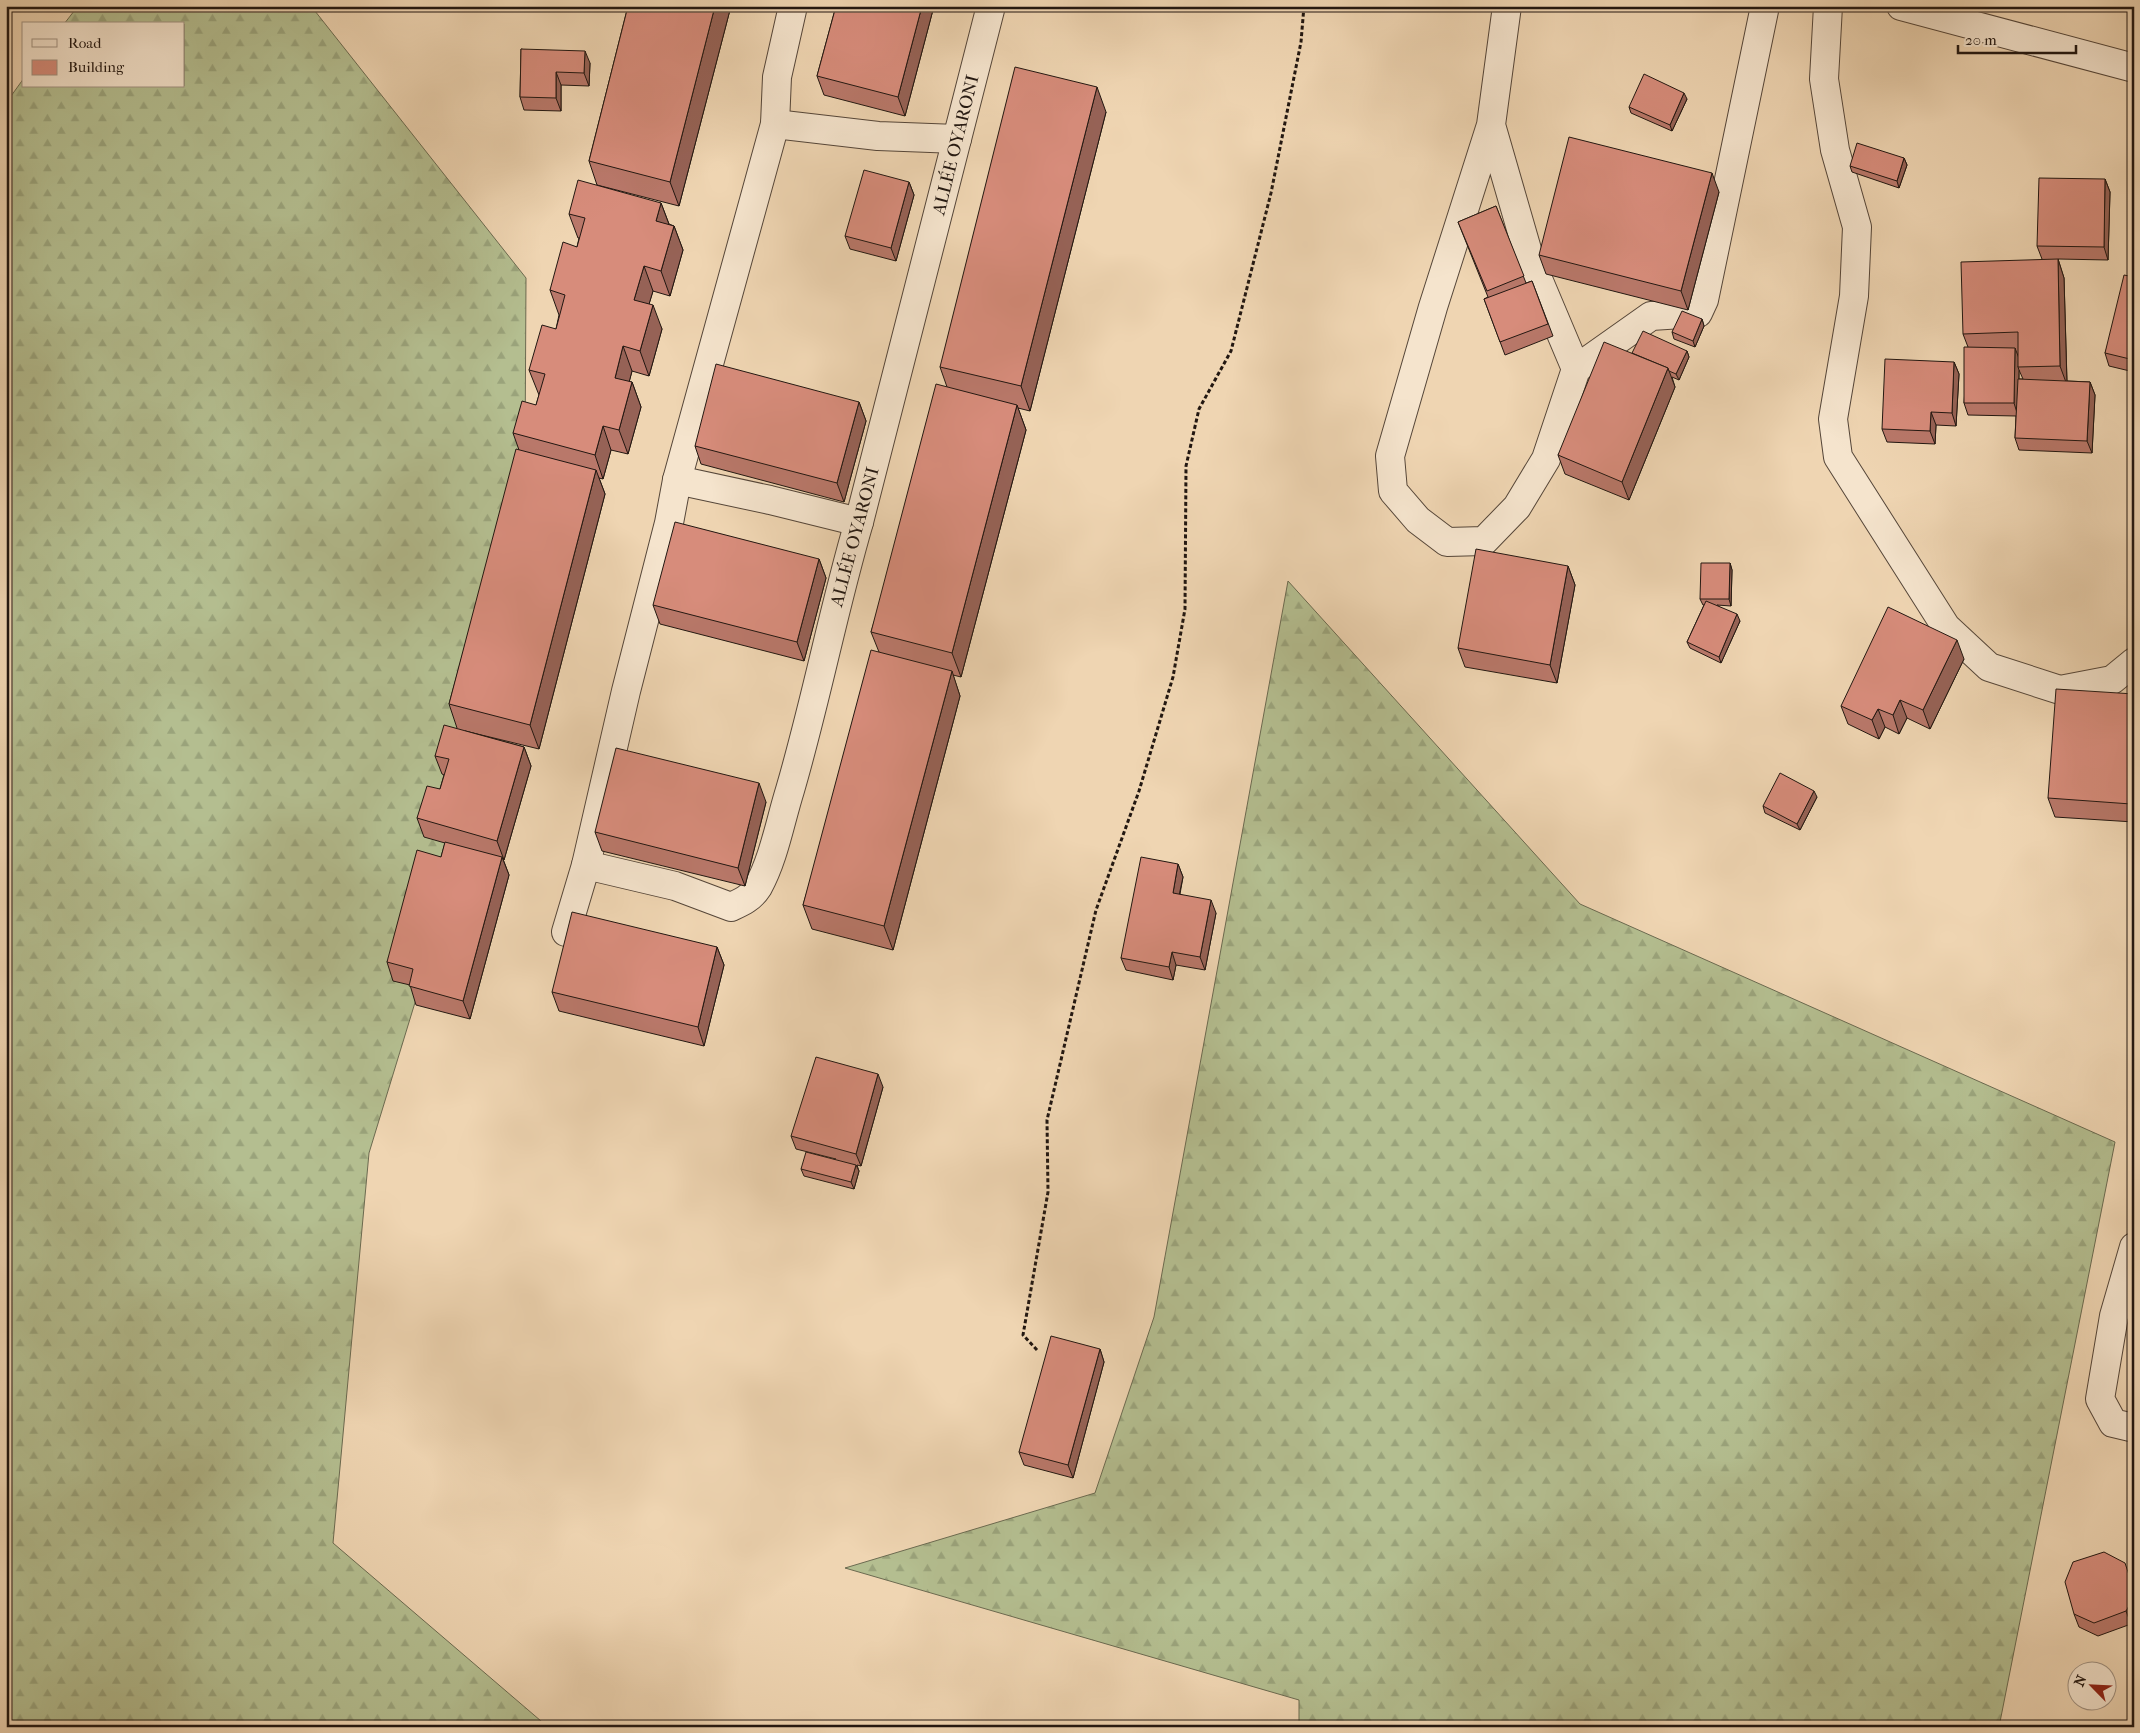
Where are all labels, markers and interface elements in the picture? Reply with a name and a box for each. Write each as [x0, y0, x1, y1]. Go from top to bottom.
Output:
legend [22, 22, 185, 88]
scale bar [1958, 22, 2075, 54]
text: 20 m [1965, 31, 1997, 49]
text: Road [68, 34, 102, 52]
text: Building [68, 58, 125, 76]
street label: ALLÉE OYARONI [927, 73, 984, 218]
street label: ALLÉE OYARONI [825, 465, 884, 610]
north arrow [2068, 1660, 2118, 1710]
text: N [2071, 1672, 2091, 1689]

